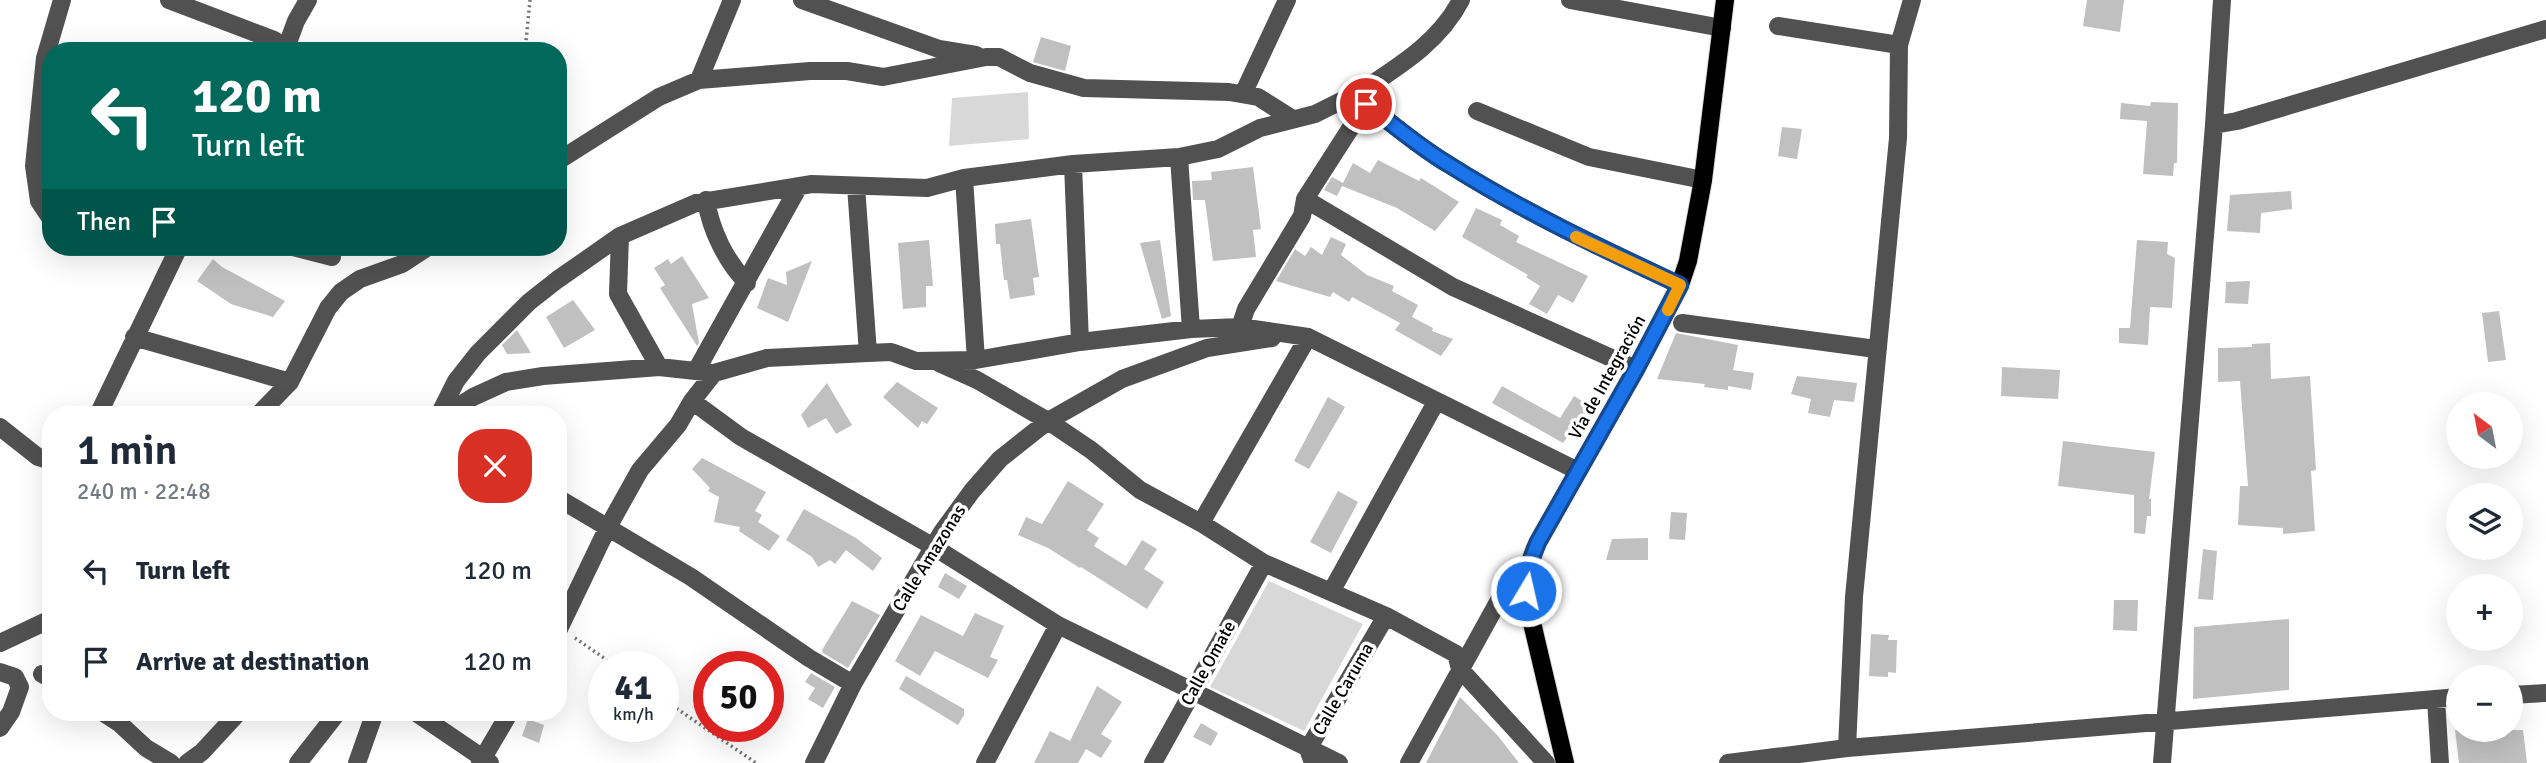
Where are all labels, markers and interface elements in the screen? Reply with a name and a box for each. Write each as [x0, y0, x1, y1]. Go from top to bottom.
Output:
text: 120 m [192, 66, 322, 126]
icon: left [77, 70, 168, 161]
pin [1336, 74, 1396, 134]
icon: arrive [1347, 85, 1385, 123]
text: Turn left [192, 126, 305, 165]
icon: arrive [145, 203, 183, 241]
text: Then [77, 206, 131, 238]
street label: Vía de Integración [1564, 311, 1650, 443]
north arrow [2446, 392, 2524, 469]
map controls [2446, 392, 2523, 742]
text: 1 min [77, 425, 178, 476]
button: close [458, 429, 532, 503]
text: 240 m · 22:48 [77, 477, 211, 506]
button: layers [2446, 483, 2523, 560]
street label: Calle Amazonas [887, 501, 971, 615]
icon: left [77, 552, 115, 590]
position arrow [1489, 554, 1563, 628]
text: Turn left [136, 555, 230, 587]
text: 120 m [463, 555, 532, 587]
button: + [2446, 574, 2523, 651]
street label: Calle Omate [1176, 617, 1240, 709]
street label: Calle Caruma [1308, 639, 1378, 739]
icon: arrive [77, 643, 115, 681]
text: Arrive at destination [136, 646, 369, 678]
text: 120 m [463, 646, 532, 678]
speed limit sign: 50 [693, 651, 784, 742]
button: − [2446, 665, 2523, 742]
text: 41 [615, 666, 652, 709]
text: km/h [613, 703, 654, 725]

